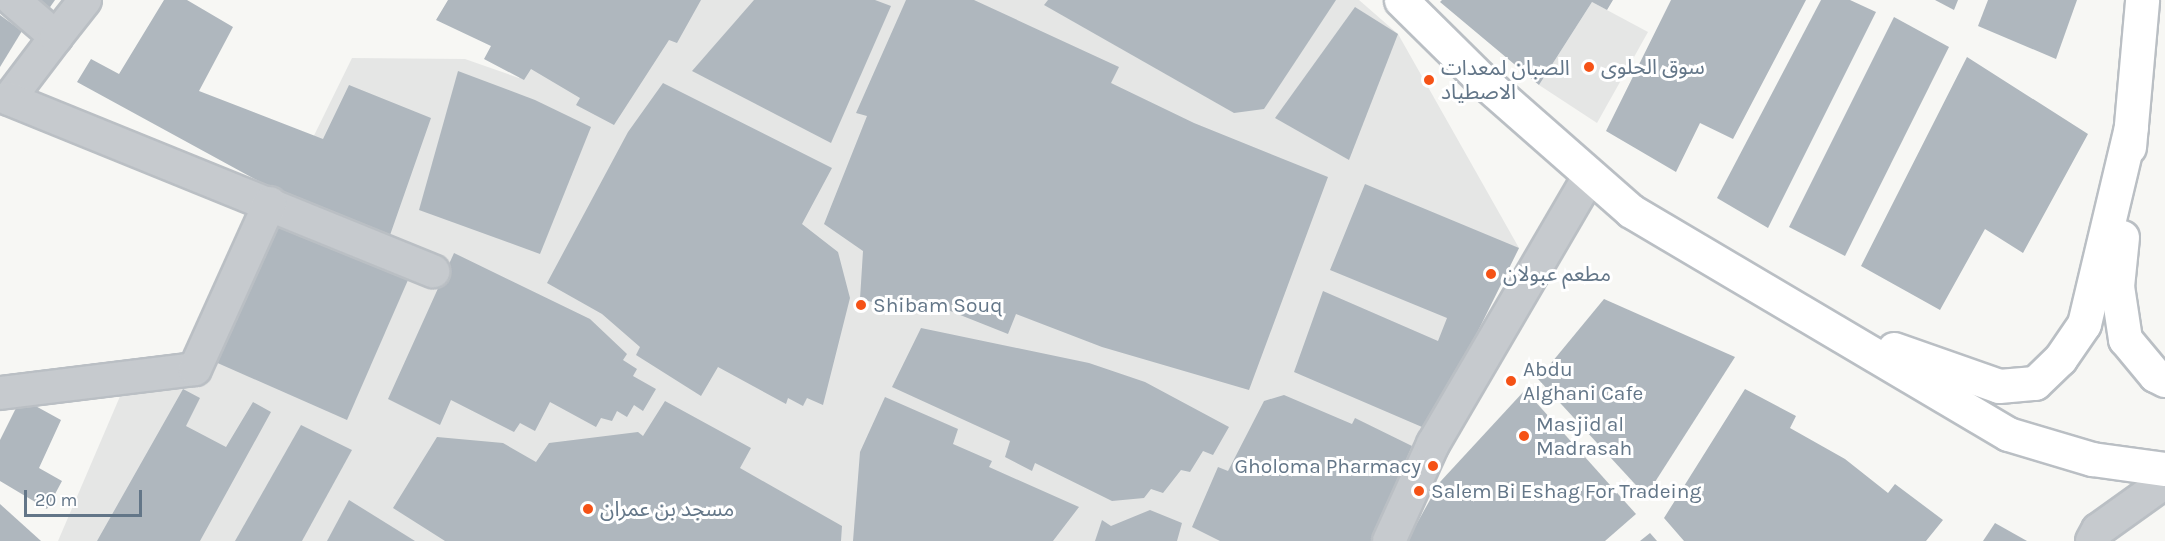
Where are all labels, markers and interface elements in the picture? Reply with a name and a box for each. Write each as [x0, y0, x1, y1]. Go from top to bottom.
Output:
place label: سوق الحلوى [1601, 54, 1705, 80]
place label: الصبان لمعدات الاصطياد [1441, 55, 1570, 105]
marker: سوق الحلوى [1582, 60, 1596, 74]
marker: الصبان لمعدات الاصطياد [1422, 73, 1436, 87]
place label: مطعم عبولان [1503, 261, 1611, 287]
marker: مطعم عبولان [1484, 267, 1498, 281]
place label: Shibam Souq [873, 292, 1002, 318]
marker: Shibam Souq [854, 298, 868, 312]
place label: Abdu Alghani Cafe [1523, 356, 1643, 406]
marker: Abdu Alghani Cafe [1504, 374, 1518, 388]
place label: Masjid al Madrasah [1536, 411, 1632, 461]
marker: Masjid al Madrasah [1517, 429, 1531, 443]
place label: Gholoma Pharmacy [1235, 453, 1421, 479]
marker: Gholoma Pharmacy [1426, 459, 1440, 473]
scale bar [27, 478, 146, 516]
place label: Salem Bi Eshag For Tradeing [1431, 478, 1701, 504]
marker: Salem Bi Eshag For Tradeing [1412, 484, 1426, 498]
text: 20 m [35, 489, 77, 511]
place label: مسجد بن عمران [600, 496, 734, 522]
marker: مسجد بن عمران [581, 502, 595, 516]

